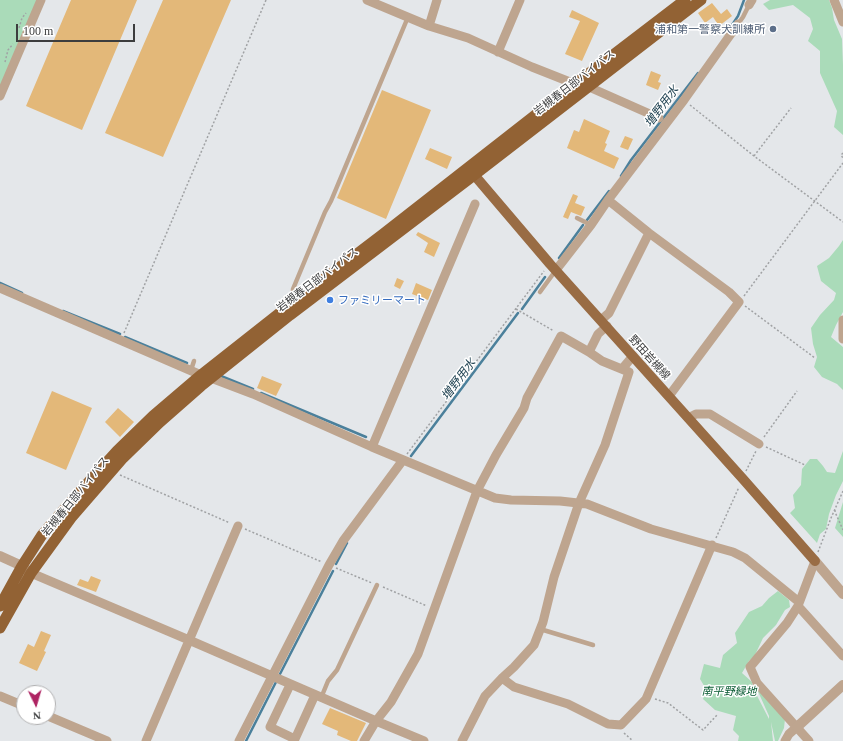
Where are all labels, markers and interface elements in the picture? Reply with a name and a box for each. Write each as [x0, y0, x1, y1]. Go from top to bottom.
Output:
scale bar [18, 16, 137, 42]
place label: 浦和第一警察犬訓練所 [655, 22, 765, 36]
text: 100 m [23, 24, 53, 38]
marker: 浦和第一警察犬訓練所 [768, 24, 778, 34]
street label: 岩槻春日部バイパス [531, 46, 617, 118]
water label: 増野用水 [641, 82, 681, 130]
street label: 岩槻春日部バイパス [273, 244, 361, 314]
place label: ファミリーマート [338, 293, 426, 307]
marker: ファミリーマート [325, 295, 335, 305]
street label: 野田岩槻線 [627, 332, 673, 382]
water label: 増野用水 [438, 355, 478, 403]
street label: 岩槻春日部バイパス [39, 453, 111, 539]
park label: 南平野緑地 [702, 684, 756, 698]
north arrow [16, 685, 56, 725]
text: N [32, 710, 41, 722]

